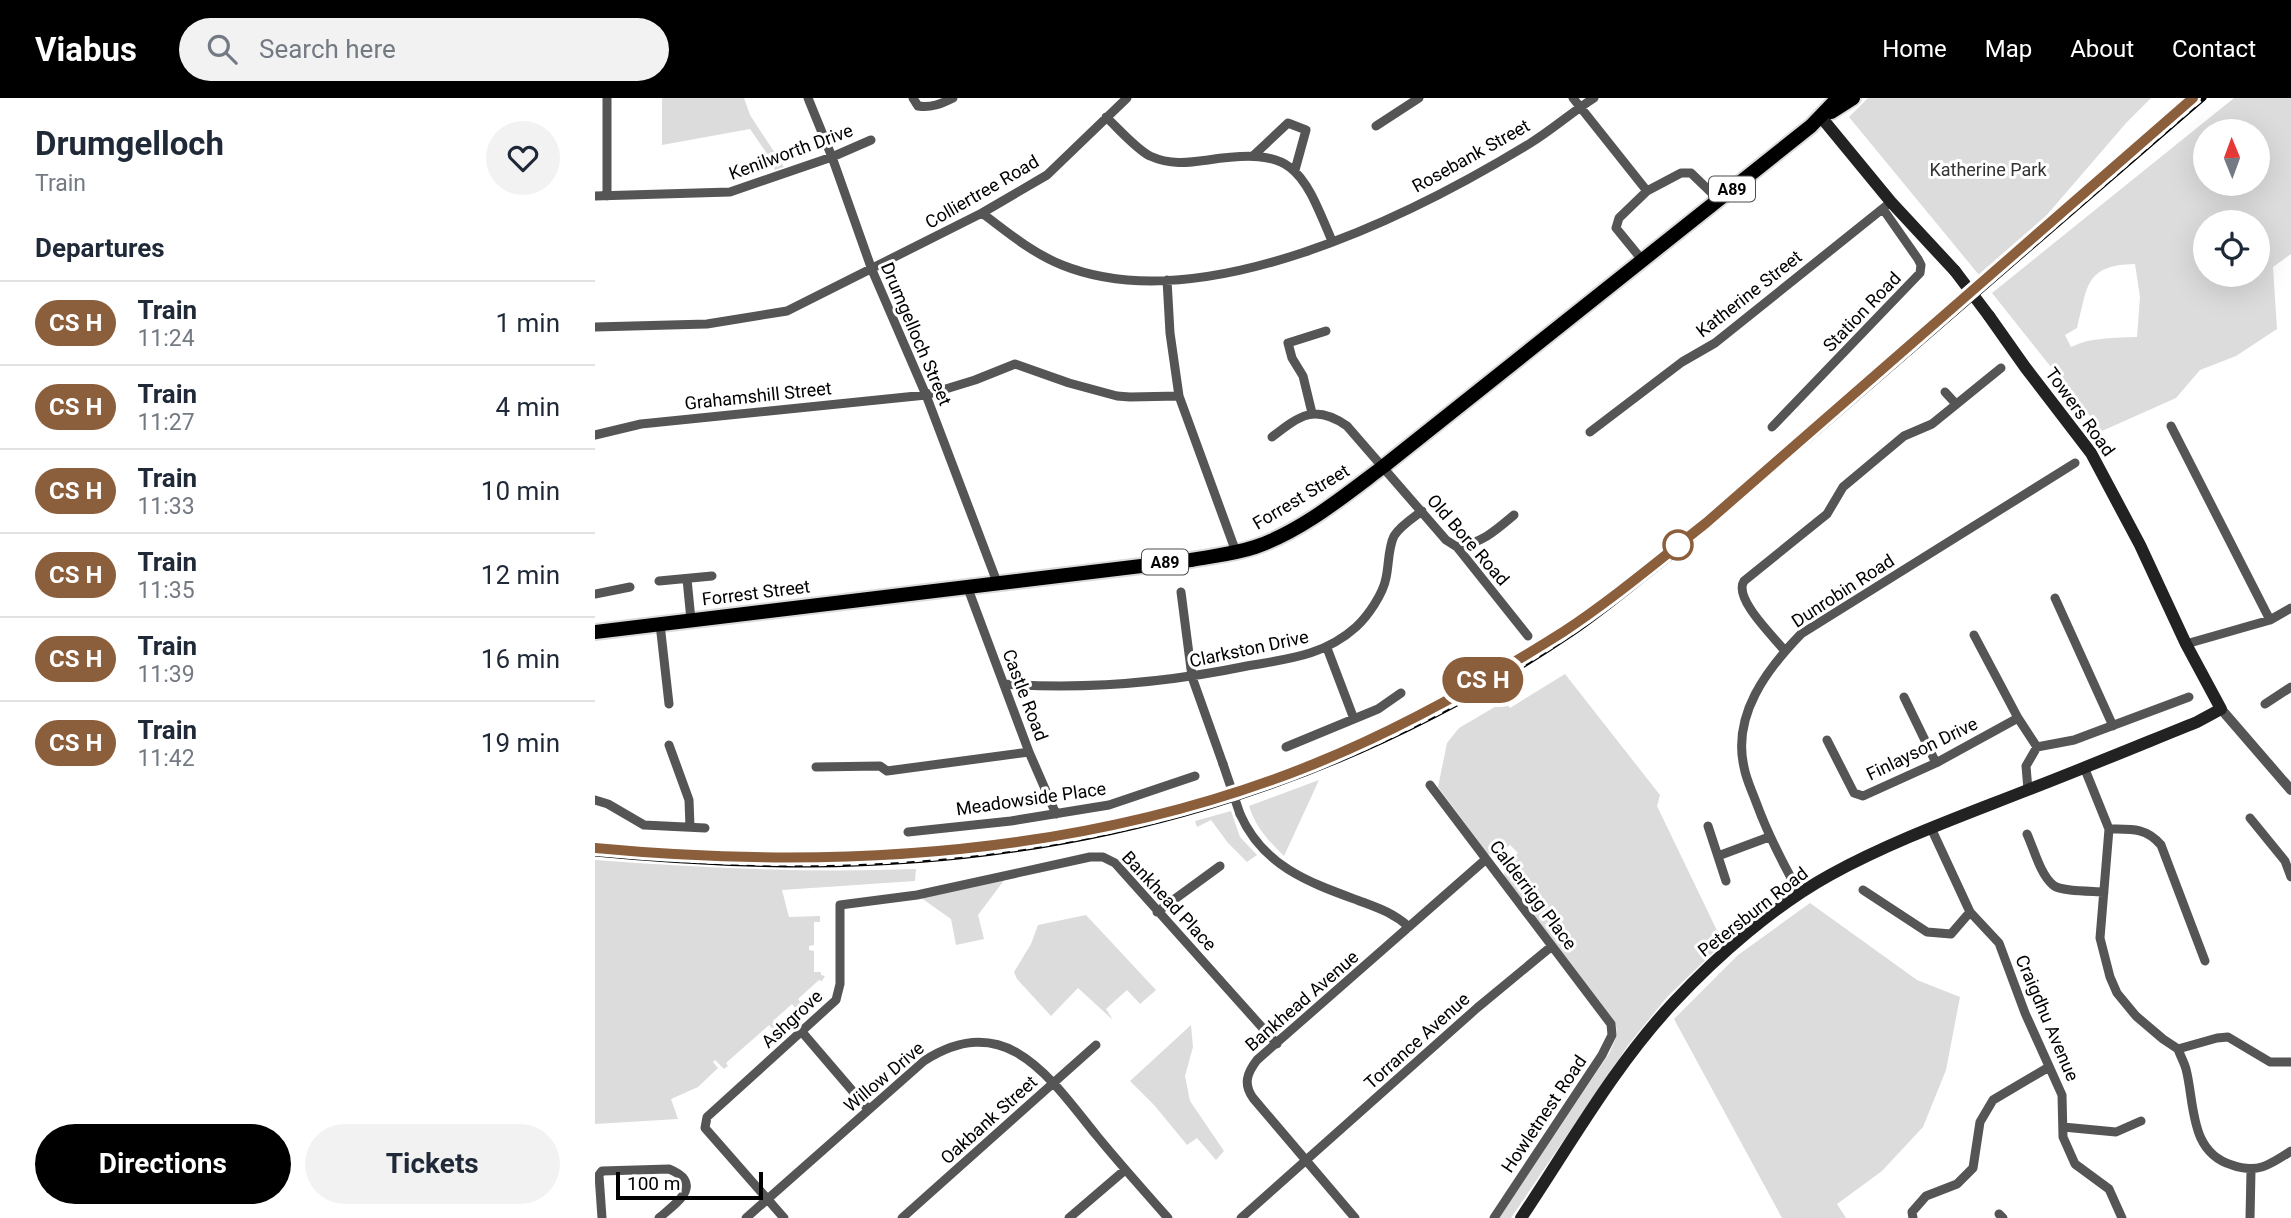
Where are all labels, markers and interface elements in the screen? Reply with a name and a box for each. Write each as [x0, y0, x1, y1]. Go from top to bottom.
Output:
search box [179, 18, 669, 81]
text: Viabus [35, 30, 137, 69]
icon: search [203, 30, 241, 68]
text: Search here [259, 34, 396, 64]
text: Home [1882, 35, 1947, 63]
text: Map [1985, 35, 2032, 63]
text: About [2070, 35, 2134, 63]
text: Contact [2172, 35, 2256, 63]
street label: Rosebank Street [1408, 115, 1533, 197]
street label: Kenilworth Drive [726, 119, 856, 184]
north arrow [2193, 119, 2270, 196]
map controls [2193, 119, 2270, 287]
button: heart [486, 121, 560, 195]
text: Drumgelloch [35, 124, 224, 163]
street label: Colliertree Road [921, 151, 1042, 233]
park label: Katherine Park [1929, 159, 2047, 180]
text: Train [35, 170, 86, 197]
road number: A89 [1709, 176, 1755, 202]
button: locate [2193, 210, 2270, 287]
text: Departures [35, 233, 165, 263]
street label: Katherine Street [1692, 246, 1806, 341]
street label: Drumgelloch Street [877, 259, 956, 409]
street label: Station Road [1818, 267, 1905, 356]
text: Train [137, 295, 197, 325]
text: 1 min [495, 308, 560, 338]
text: CS H [49, 309, 102, 337]
text: 11:24 [137, 325, 195, 352]
street label: Towers Road [2041, 363, 2120, 460]
street label: Grahamshill Street [683, 377, 833, 414]
text: Train [137, 379, 197, 409]
text: 4 min [495, 392, 560, 422]
text: CS H [49, 393, 102, 421]
text: 11:27 [137, 409, 195, 436]
street label: Forrest Street [1249, 460, 1353, 534]
text: Train [137, 463, 197, 493]
text: 10 min [481, 476, 560, 506]
text: CS H [49, 477, 102, 505]
street label: Old Bore Road [1423, 490, 1514, 590]
text: 11:33 [137, 493, 195, 520]
unlabelled marker [1663, 530, 1693, 560]
text: Train [137, 547, 197, 577]
road number: A89 [1142, 550, 1188, 575]
street label: Dunrobin Road [1788, 550, 1898, 632]
text: 12 min [481, 560, 560, 590]
text: CS H [49, 561, 102, 589]
street label: Forrest Street [701, 575, 811, 610]
text: 11:35 [137, 577, 195, 604]
street label: Clarkston Drive [1187, 626, 1310, 671]
text: Train [137, 631, 197, 661]
text: 16 min [481, 644, 560, 674]
text: CS H [49, 645, 102, 673]
street label: Castle Road [998, 646, 1053, 744]
line badge: CS H [1434, 657, 1532, 703]
text: 11:39 [137, 661, 195, 688]
text: CS H [1456, 666, 1510, 694]
street label: Finlayson Drive [1863, 713, 1981, 785]
text: Train [137, 715, 197, 745]
text: 19 min [481, 728, 560, 758]
text: CS H [49, 729, 102, 757]
text: 11:42 [137, 745, 195, 772]
street label: Meadowside Place [955, 778, 1107, 819]
street label: Calderrigg Place [1485, 836, 1581, 953]
street label: Bankhead Place [1118, 847, 1221, 955]
street label: Petersburn Road [1694, 862, 1812, 961]
street label: Bankhead Avenue [1241, 946, 1362, 1055]
street label: Craigdhu Avenue [2011, 952, 2084, 1084]
street label: Ashgrove [757, 985, 826, 1052]
street label: Torrance Avenue [1360, 988, 1473, 1093]
street label: Willow Drive [839, 1037, 928, 1116]
street label: Howletnest Road [1497, 1051, 1591, 1176]
street label: Oakbank Street [936, 1071, 1041, 1168]
button: Directions [35, 1124, 291, 1204]
button: Tickets [305, 1124, 560, 1204]
scale bar [616, 1169, 763, 1201]
text: 100 m [627, 1172, 680, 1195]

